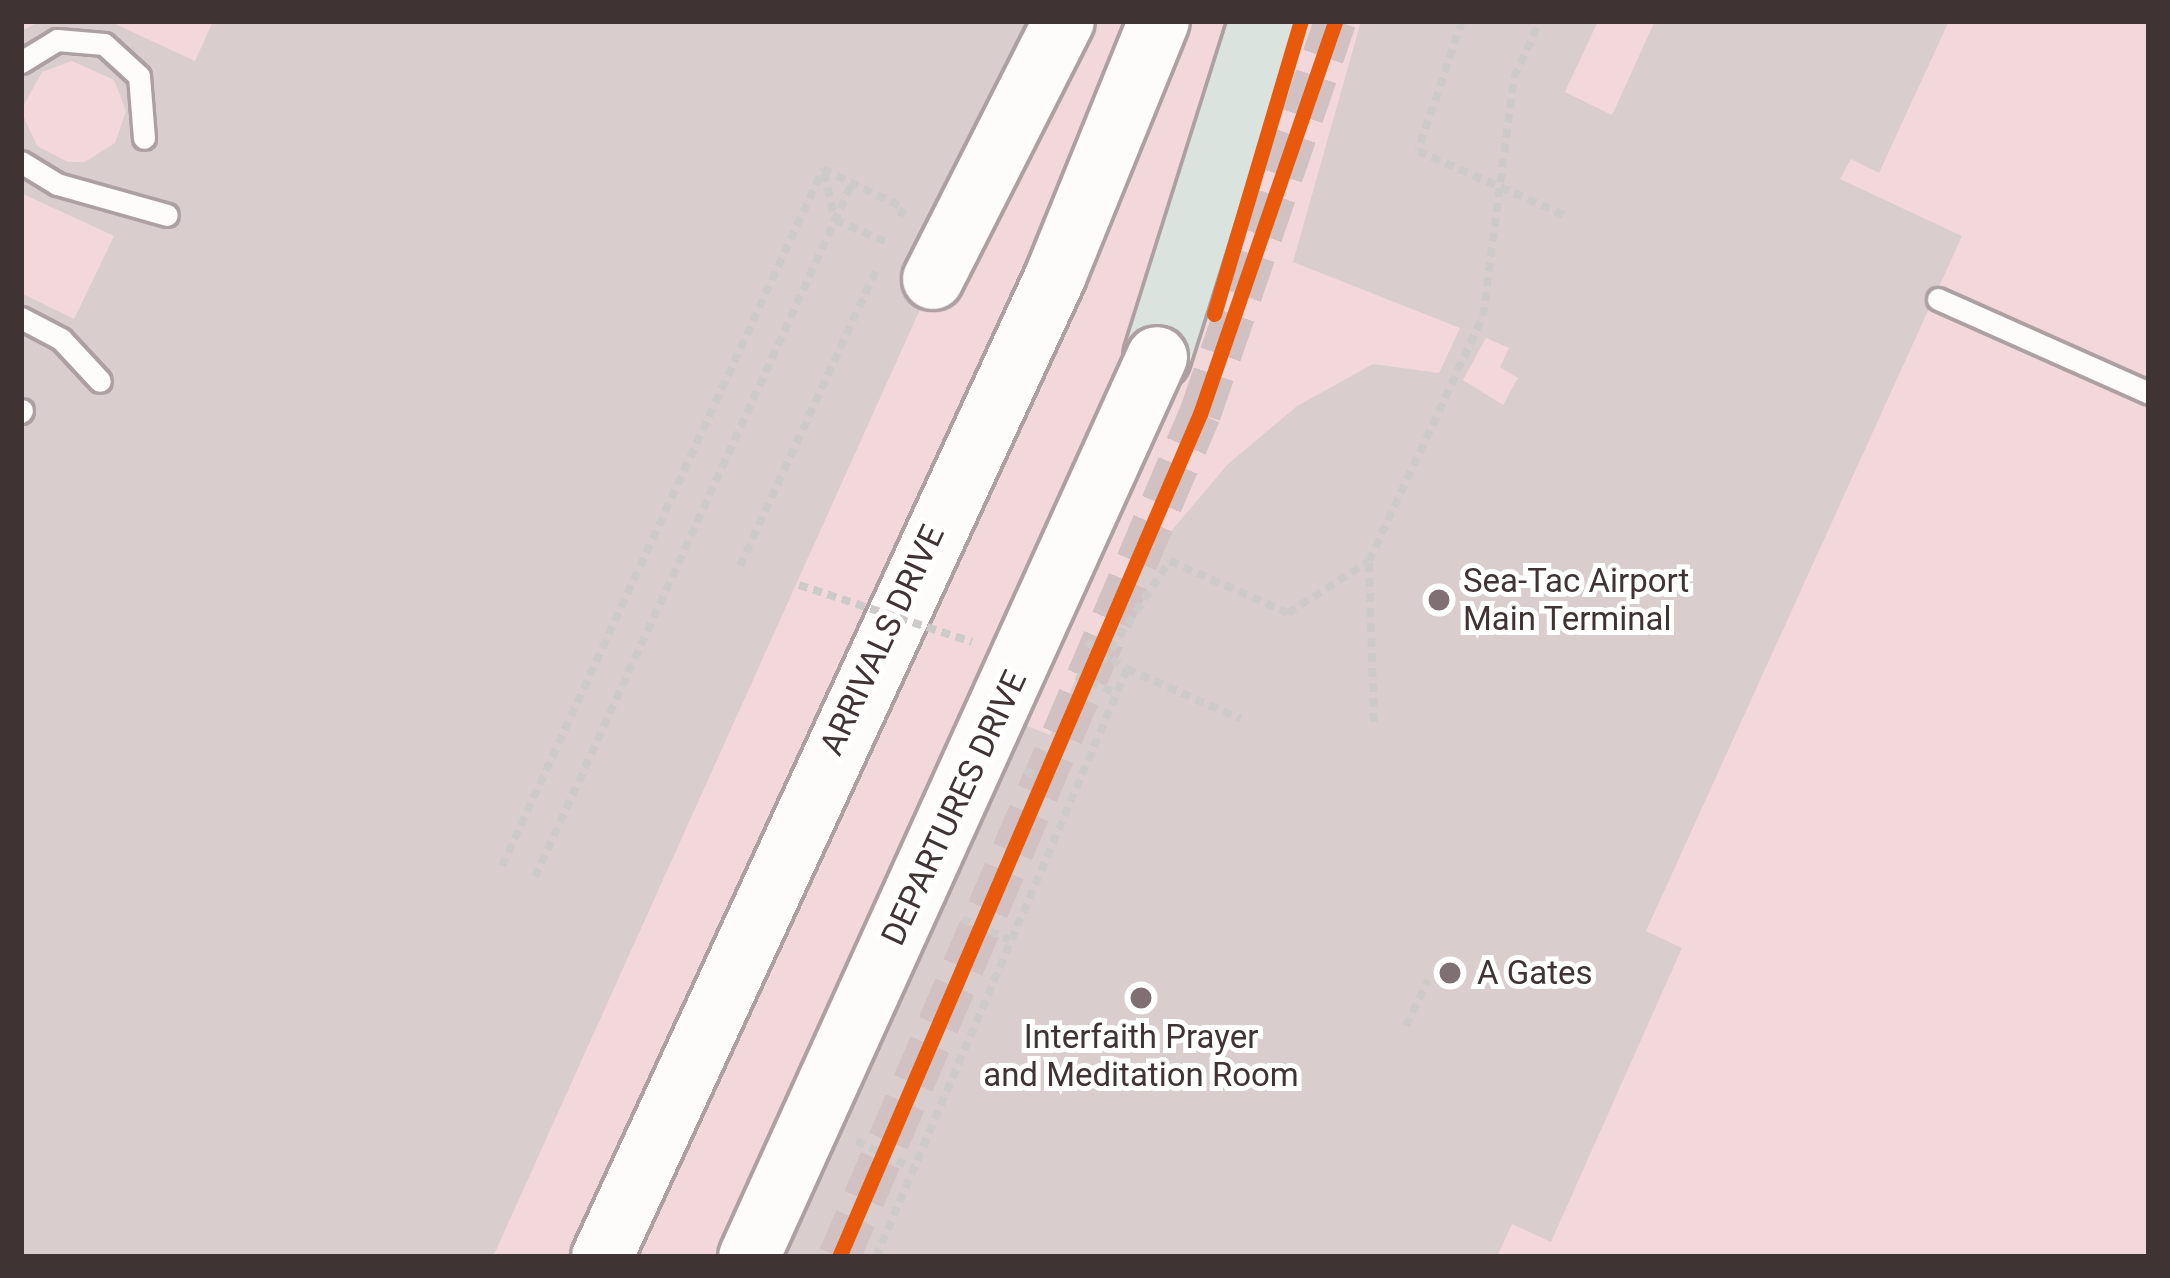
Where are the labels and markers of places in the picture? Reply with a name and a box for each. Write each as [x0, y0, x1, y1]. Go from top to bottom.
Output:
place label: Sea-Tac Airport Main Terminal [1463, 561, 1689, 639]
marker: Sea-Tac Airport Main Terminal [1426, 587, 1452, 613]
place label: A Gates [1477, 953, 1592, 993]
marker: A Gates [1434, 957, 1466, 989]
marker: Interfaith Prayer and Meditation Room [1128, 985, 1154, 1011]
place label: Interfaith Prayer and Meditation Room [983, 1017, 1299, 1095]

